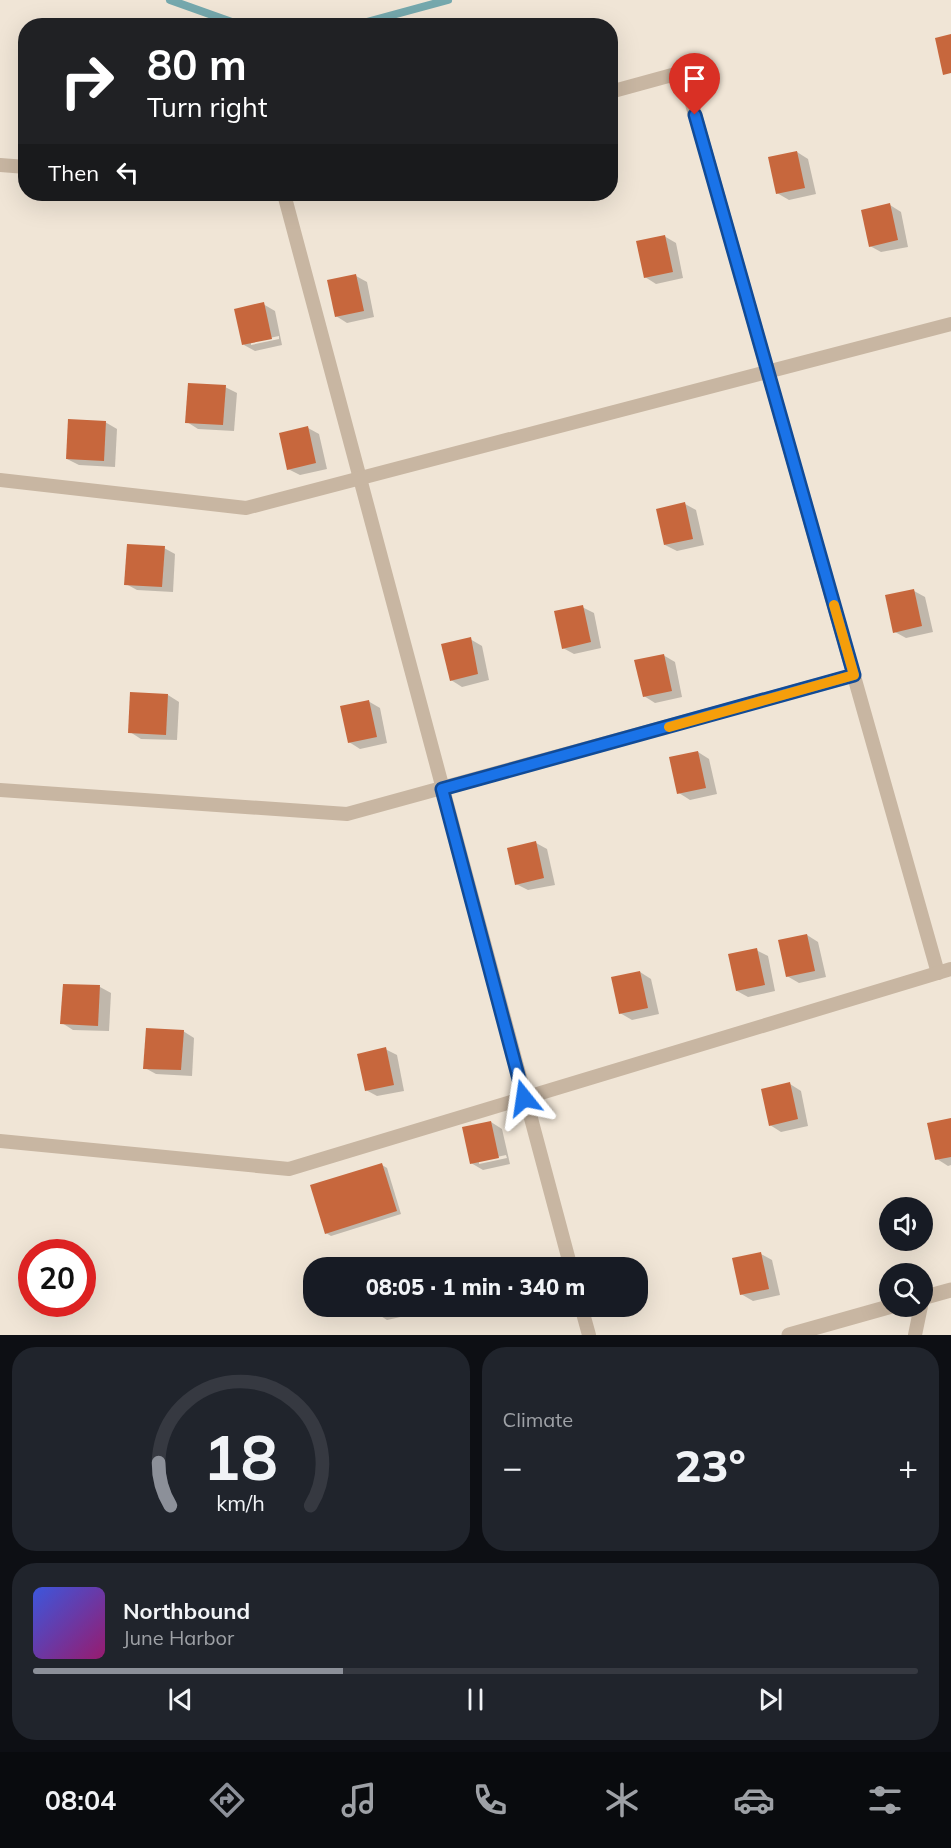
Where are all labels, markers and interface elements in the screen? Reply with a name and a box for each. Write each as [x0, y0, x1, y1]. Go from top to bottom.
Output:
text: 80 m [147, 38, 247, 91]
icon: right [48, 42, 126, 120]
pin [669, 53, 720, 115]
icon: arrive [678, 62, 711, 95]
text: Turn right [147, 90, 267, 124]
icon: left [111, 156, 144, 189]
text: Then [48, 159, 99, 187]
position arrow [492, 1066, 556, 1130]
map controls [879, 1197, 933, 1317]
button: sound [879, 1197, 933, 1251]
speed limit sign: 20 [18, 1239, 96, 1317]
button: search [879, 1263, 933, 1317]
text: 08:05 · 1 min · 340 m [366, 1273, 585, 1301]
text: Climate [503, 1407, 573, 1432]
text: 18 [203, 1417, 278, 1496]
text: 23° [675, 1437, 746, 1493]
text: − [503, 1446, 522, 1487]
text: + [898, 1446, 918, 1487]
text: km/h [216, 1489, 265, 1516]
text: Northbound [123, 1597, 250, 1625]
text: June Harbor [123, 1625, 234, 1650]
icon: previous [164, 1683, 197, 1716]
icon: pause [459, 1683, 492, 1716]
icon: next [754, 1683, 787, 1716]
icon: directions [206, 1779, 248, 1821]
icon: music [338, 1779, 380, 1821]
icon: phone [469, 1779, 511, 1821]
icon: climate [601, 1779, 643, 1821]
icon: car [733, 1779, 775, 1821]
icon: filters [864, 1779, 906, 1821]
text: 08:04 [45, 1783, 116, 1817]

